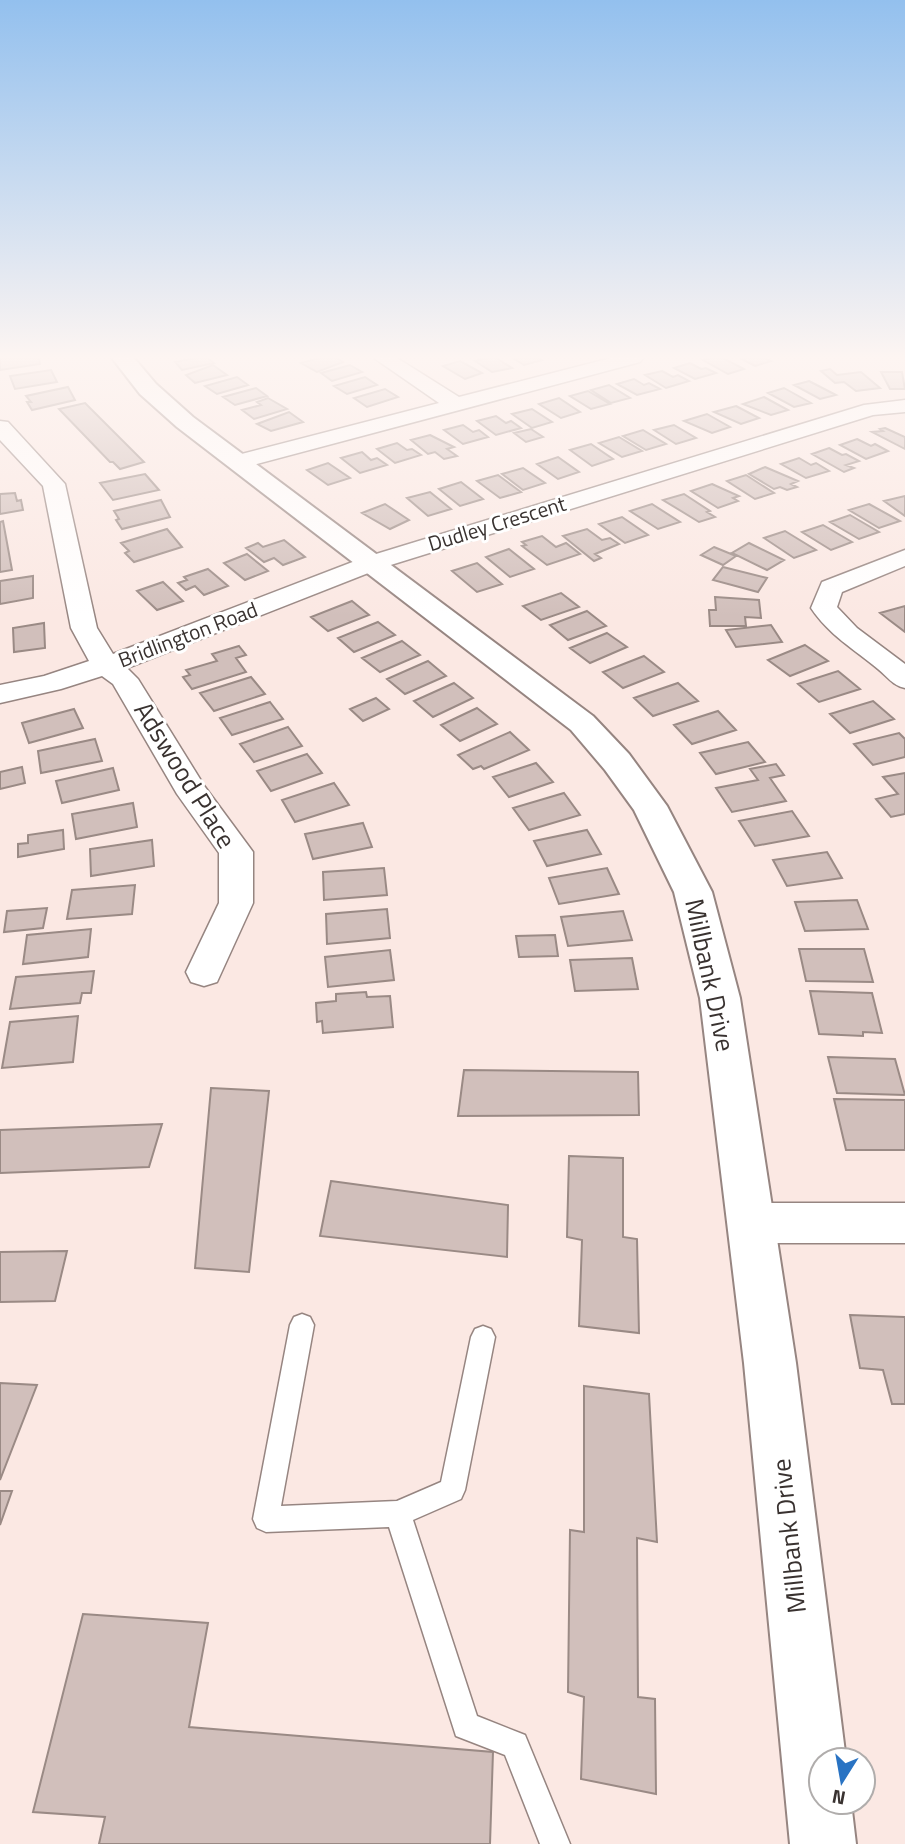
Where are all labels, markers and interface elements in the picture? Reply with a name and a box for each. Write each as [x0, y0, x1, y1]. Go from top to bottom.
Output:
street label: Dudley Crescent [424, 487, 570, 559]
street label: Bridlington Road [113, 593, 262, 675]
street label: Adswood Place [125, 694, 246, 856]
street label: Millbank Drive [675, 895, 746, 1055]
street label: Millbank Drive [761, 1457, 816, 1615]
north arrow [807, 1746, 877, 1816]
text: N [829, 1783, 848, 1814]

